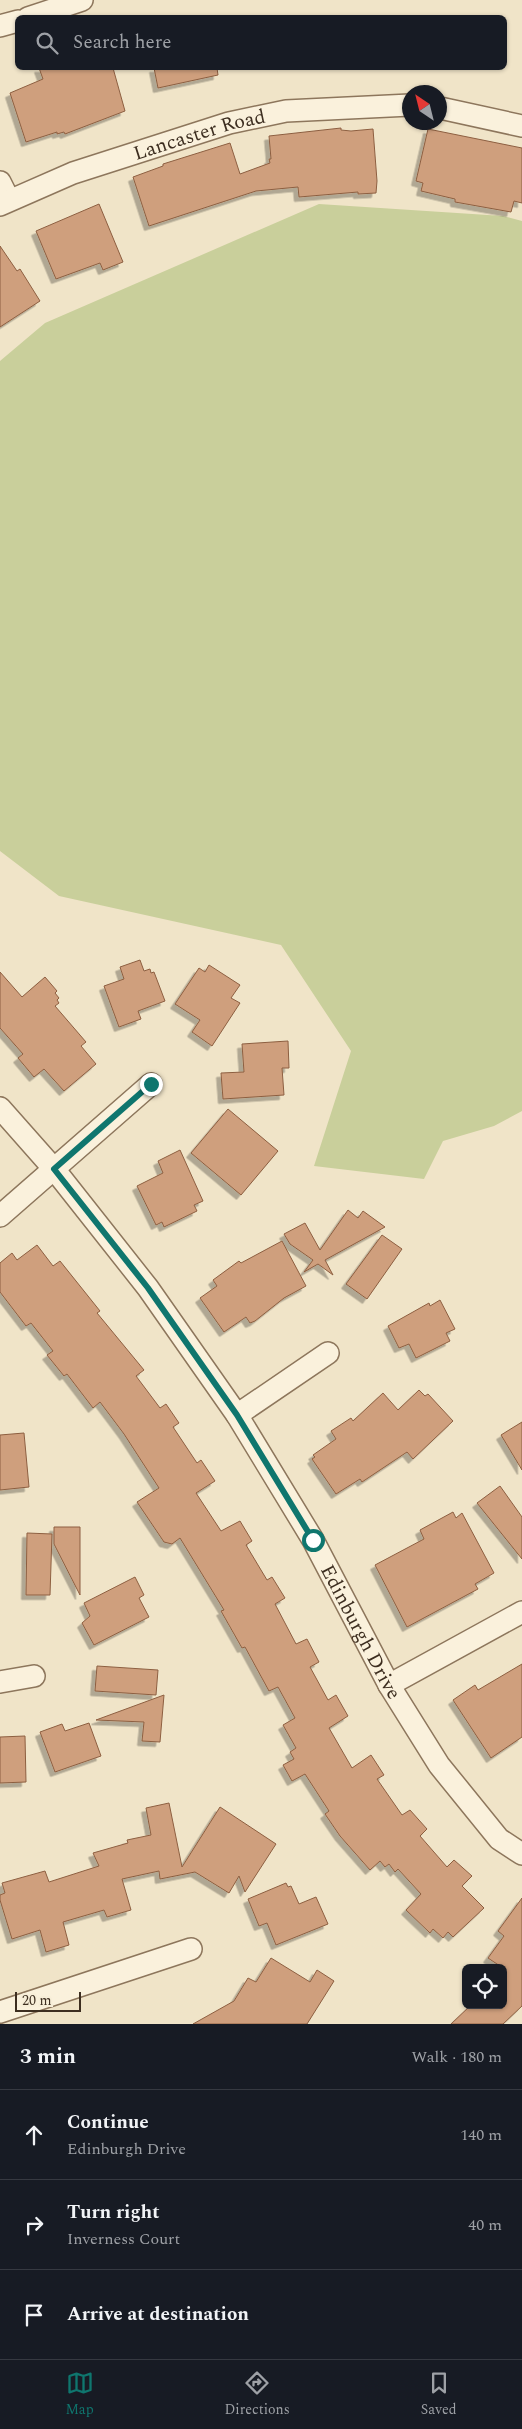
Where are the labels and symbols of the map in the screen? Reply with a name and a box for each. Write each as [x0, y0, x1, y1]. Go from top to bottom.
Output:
north arrow [402, 85, 447, 130]
street label: Lancaster Road [130, 102, 268, 169]
route end [140, 1073, 163, 1096]
route start [302, 1529, 325, 1552]
street label: Edinburgh Drive [312, 1559, 408, 1705]
scale bar [15, 1989, 81, 2012]

